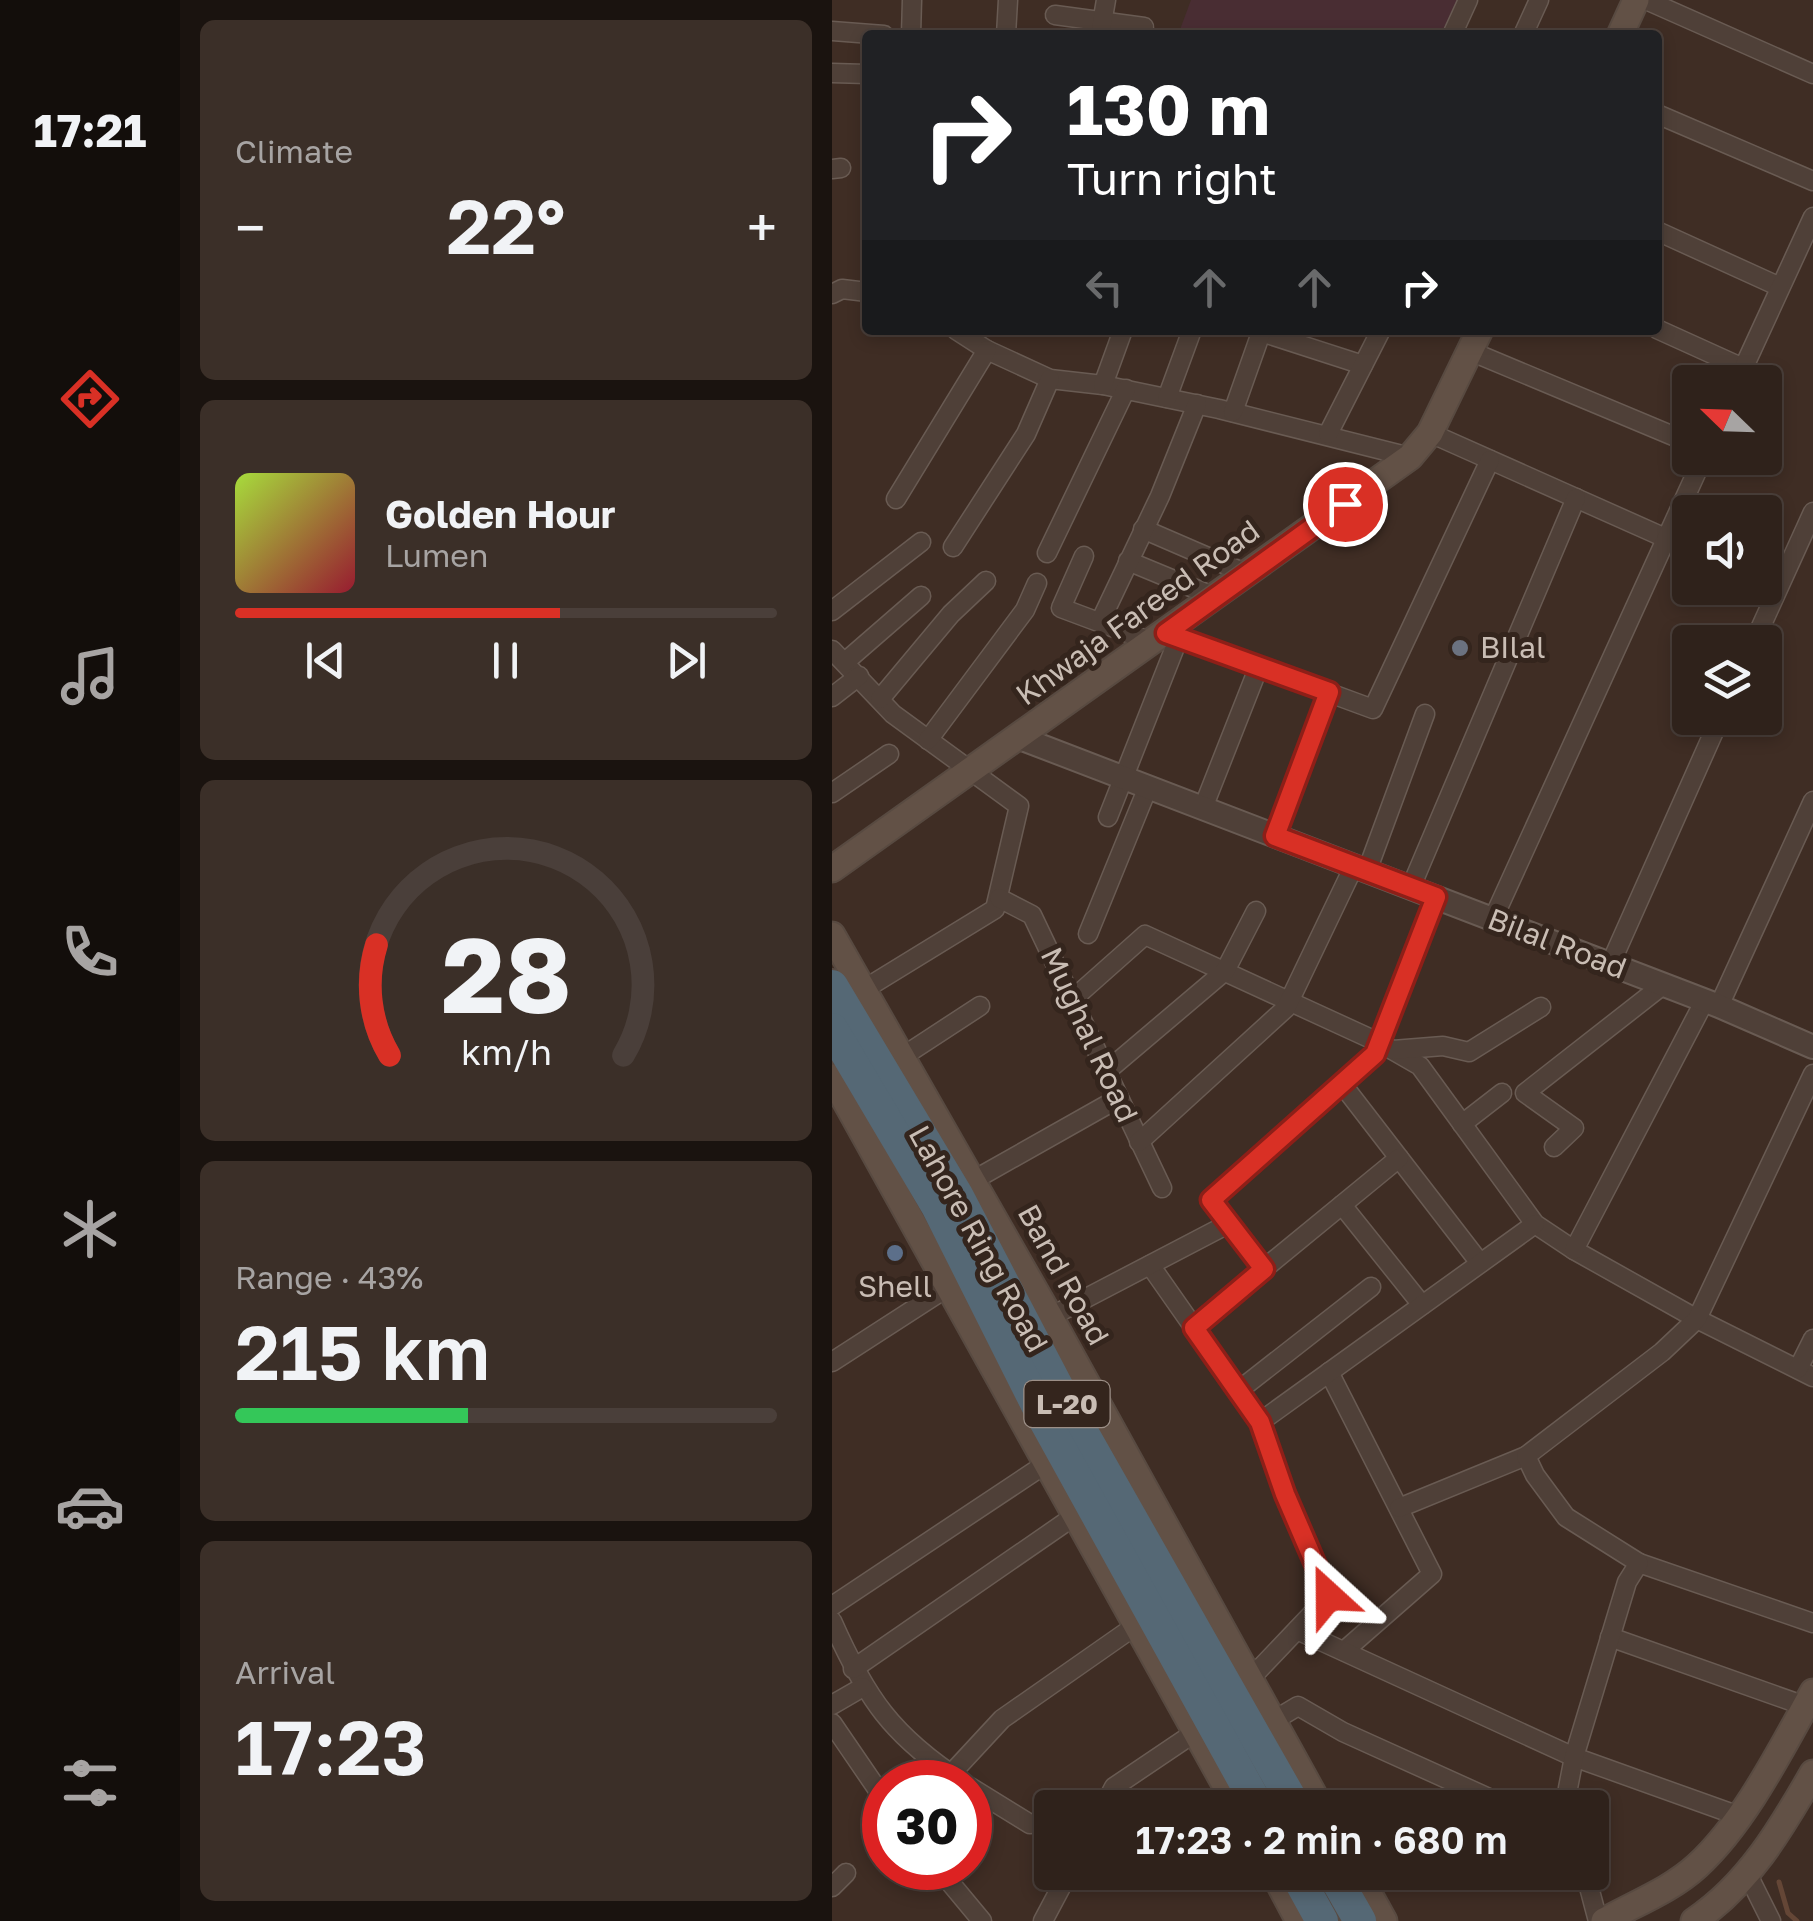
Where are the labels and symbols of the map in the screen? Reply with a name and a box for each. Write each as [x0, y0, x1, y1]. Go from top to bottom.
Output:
north arrow [1672, 365, 1782, 475]
pin [1303, 462, 1388, 547]
street label: Khwaja Fareed Road [1009, 512, 1266, 713]
place label: BIlal [1480, 629, 1546, 665]
marker: BIlal [1449, 637, 1471, 659]
street label: Bilal Road [1483, 900, 1632, 986]
street label: Mughal Road [1034, 942, 1146, 1128]
street label: Lahore Ring Road [902, 1119, 1056, 1358]
street label: Band Road [1011, 1198, 1117, 1351]
marker: Shell [884, 1242, 906, 1264]
place label: Shell [858, 1268, 932, 1304]
road number: L-20 [1024, 1381, 1110, 1427]
position arrow [1277, 1544, 1381, 1648]
speed limit sign: 30 [862, 1760, 992, 1890]

